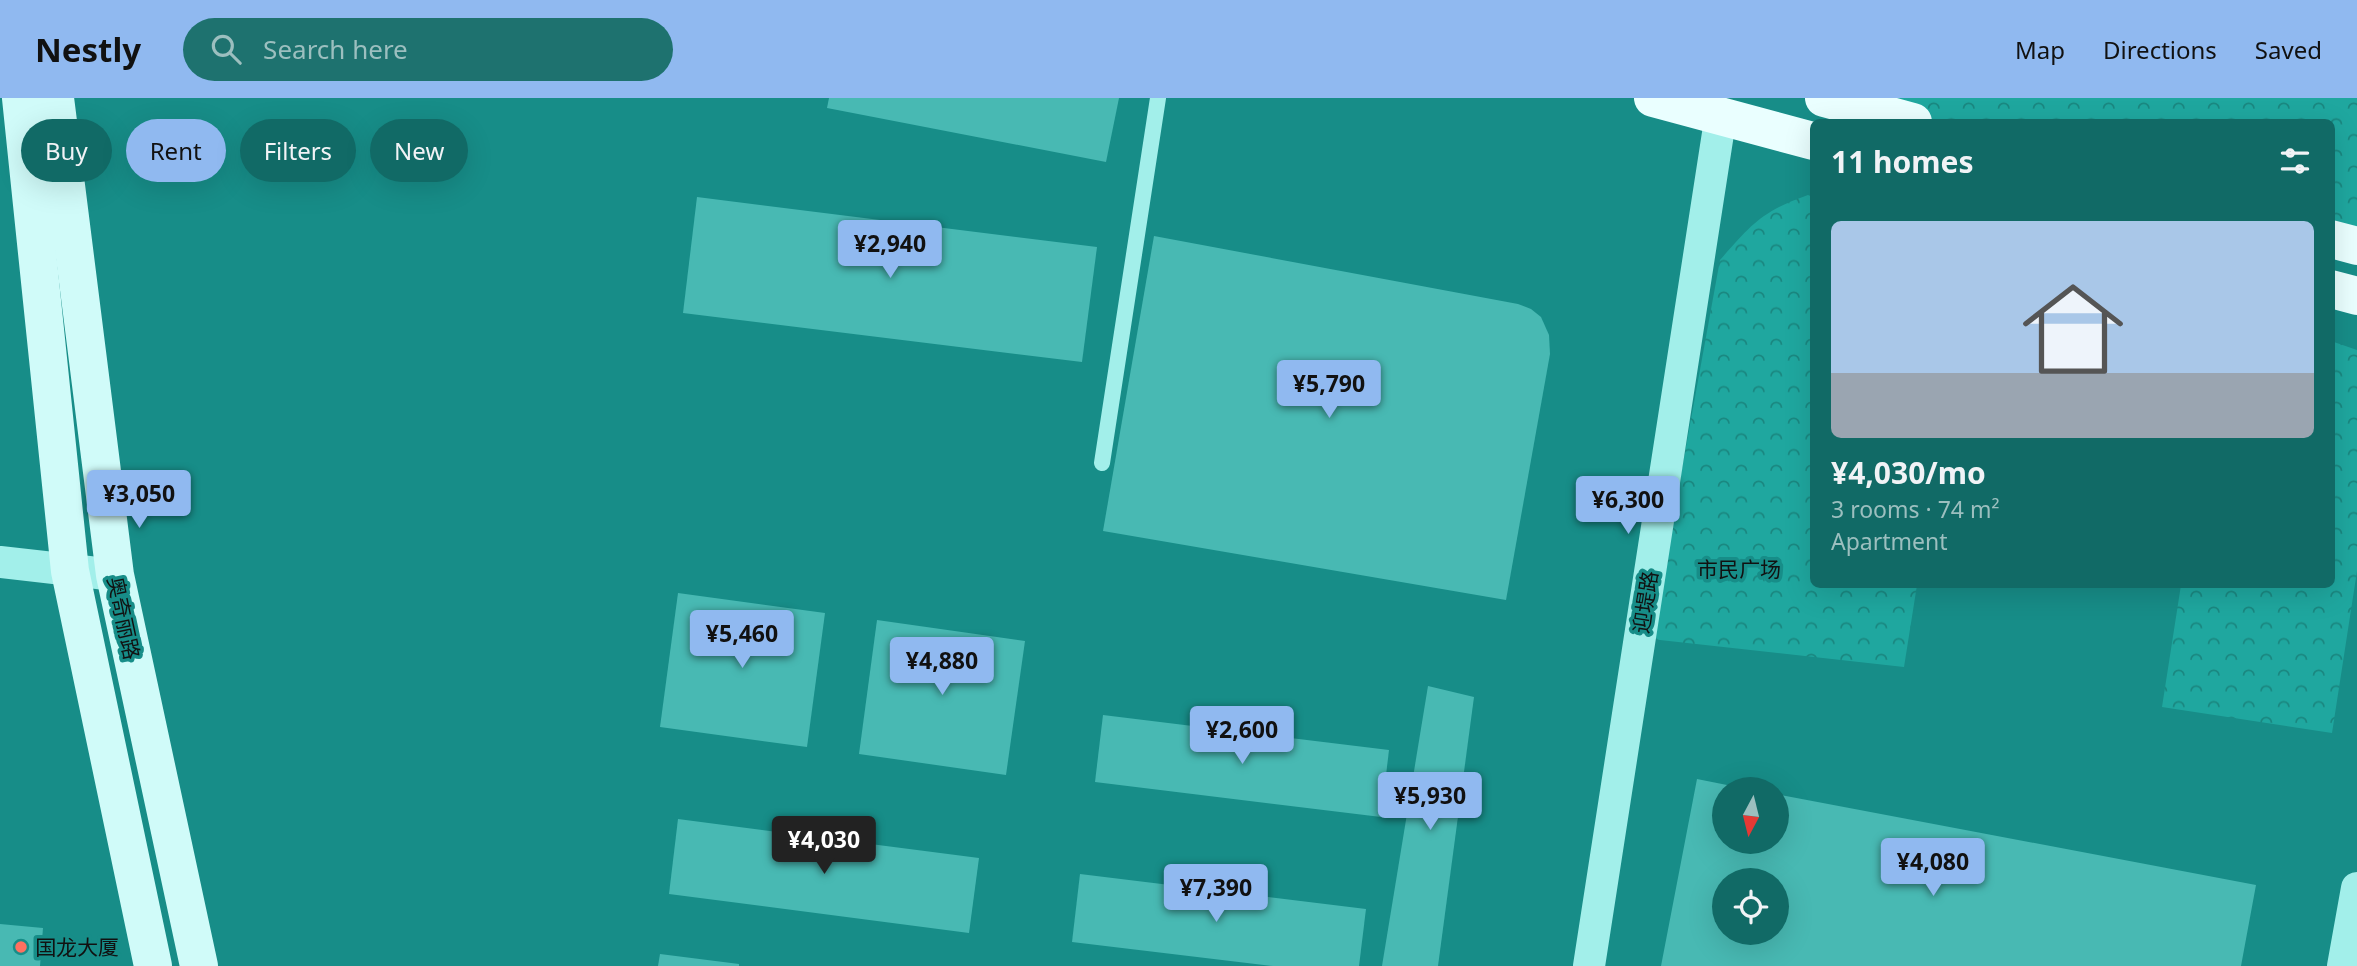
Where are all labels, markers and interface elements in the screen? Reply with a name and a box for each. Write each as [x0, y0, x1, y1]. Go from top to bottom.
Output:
search box [183, 18, 673, 81]
text: Nestly [35, 27, 141, 72]
icon: search [207, 30, 245, 68]
text: Search here [263, 31, 408, 67]
text: Map [2015, 33, 2065, 66]
text: Directions [2103, 33, 2217, 66]
text: Saved [2255, 33, 2322, 66]
chip: Buy [21, 119, 112, 182]
chip: Rent [126, 119, 226, 182]
chip: Filters [240, 119, 356, 182]
chip: New [370, 119, 468, 182]
text: 11 homes [1831, 141, 1974, 182]
icon: filters [2276, 142, 2314, 180]
pin: ¥2,940 [833, 220, 947, 280]
text: ¥2,940 [854, 227, 926, 259]
icon: home [2010, 266, 2136, 392]
pin: ¥5,790 [1272, 360, 1386, 420]
text: ¥5,790 [1293, 367, 1365, 399]
text: ¥4,030/mo [1831, 452, 1986, 493]
pin: ¥3,050 [82, 470, 196, 530]
pin: ¥6,300 [1571, 476, 1685, 536]
text: ¥3,050 [103, 477, 175, 509]
text: ¥6,300 [1592, 483, 1664, 515]
text: 3 rooms · 74 m² [1831, 493, 2000, 525]
text: Apartment [1831, 525, 1948, 557]
park label: 市民广场 [1697, 555, 1781, 583]
street label: 迎堤路 [1626, 569, 1664, 635]
street label: 奥奇丽路 [102, 574, 146, 662]
pin: ¥5,460 [685, 610, 799, 670]
text: ¥5,460 [706, 617, 778, 649]
pin: ¥4,880 [885, 638, 999, 697]
text: ¥4,880 [906, 644, 978, 676]
pin: ¥2,600 [1185, 706, 1299, 766]
text: ¥2,600 [1206, 713, 1278, 745]
pin: ¥5,930 [1373, 772, 1487, 832]
north arrow [1712, 777, 1788, 854]
map controls [1712, 777, 1789, 945]
text: ¥5,930 [1394, 779, 1466, 811]
pin: ¥4,030 [767, 816, 881, 876]
text: ¥4,030 [788, 823, 860, 855]
pin: ¥4,080 [1876, 838, 1990, 898]
text: ¥4,080 [1897, 845, 1969, 877]
pin: ¥7,390 [1159, 864, 1273, 924]
button: locate [1712, 868, 1789, 945]
text: ¥7,390 [1180, 871, 1252, 903]
place label: 国龙大厦 [35, 933, 119, 961]
marker: 国龙大厦 [13, 939, 29, 955]

